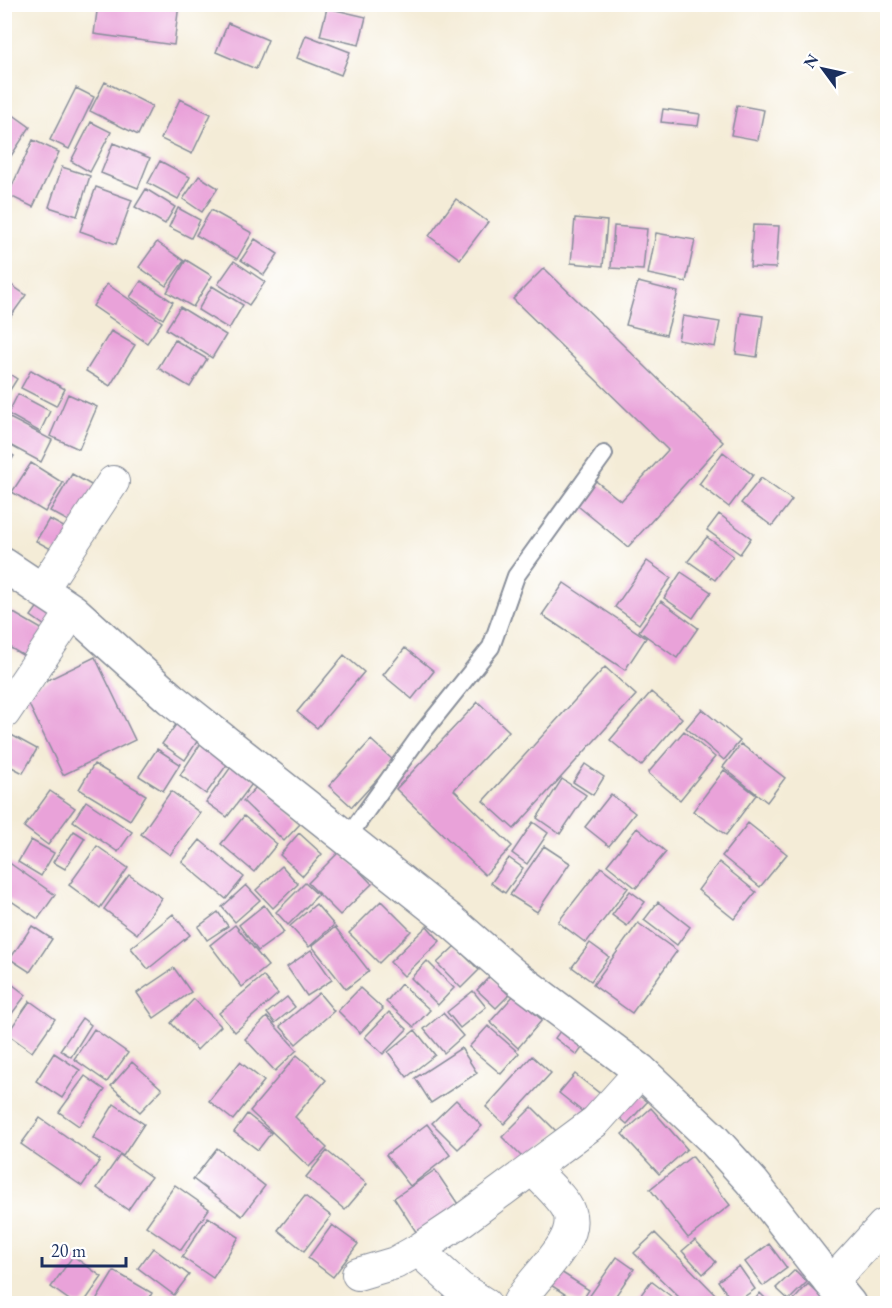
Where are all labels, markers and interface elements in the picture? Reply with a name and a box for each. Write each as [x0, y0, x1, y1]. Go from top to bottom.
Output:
north arrow [793, 39, 853, 99]
text: N [799, 50, 823, 72]
scale bar [42, 1230, 126, 1268]
text: 20 m [51, 1239, 86, 1262]

